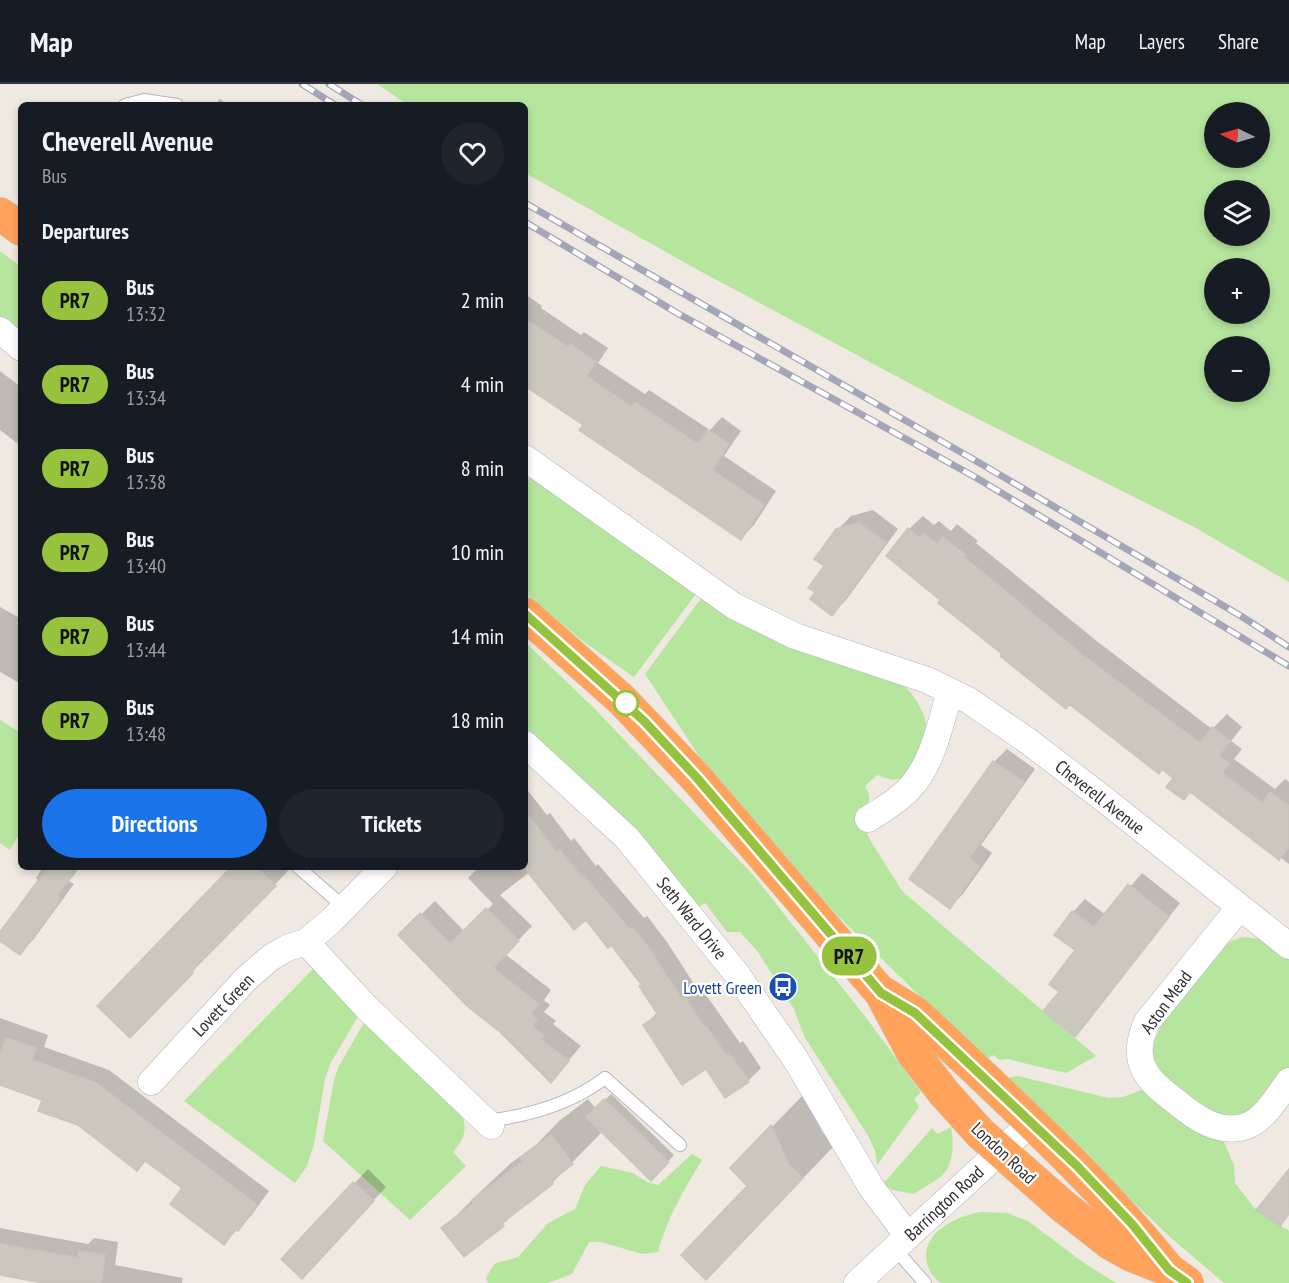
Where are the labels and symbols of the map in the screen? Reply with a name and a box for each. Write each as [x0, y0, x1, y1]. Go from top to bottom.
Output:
north arrow [1204, 102, 1270, 168]
unlabelled marker [613, 690, 639, 716]
street label: Cheverell Avenue [1051, 755, 1149, 839]
street label: Seth Ward Drive [652, 872, 732, 964]
line badge: PR7 [814, 936, 884, 976]
street label: Aston Mead [1135, 966, 1197, 1038]
street label: Lovett Green [187, 969, 259, 1041]
bus stop icon: Lovett Green [767, 971, 799, 1003]
place label: Lovett Green [683, 976, 762, 999]
street label: London Road [967, 1117, 1041, 1189]
street label: Barrington Road [900, 1160, 988, 1246]

